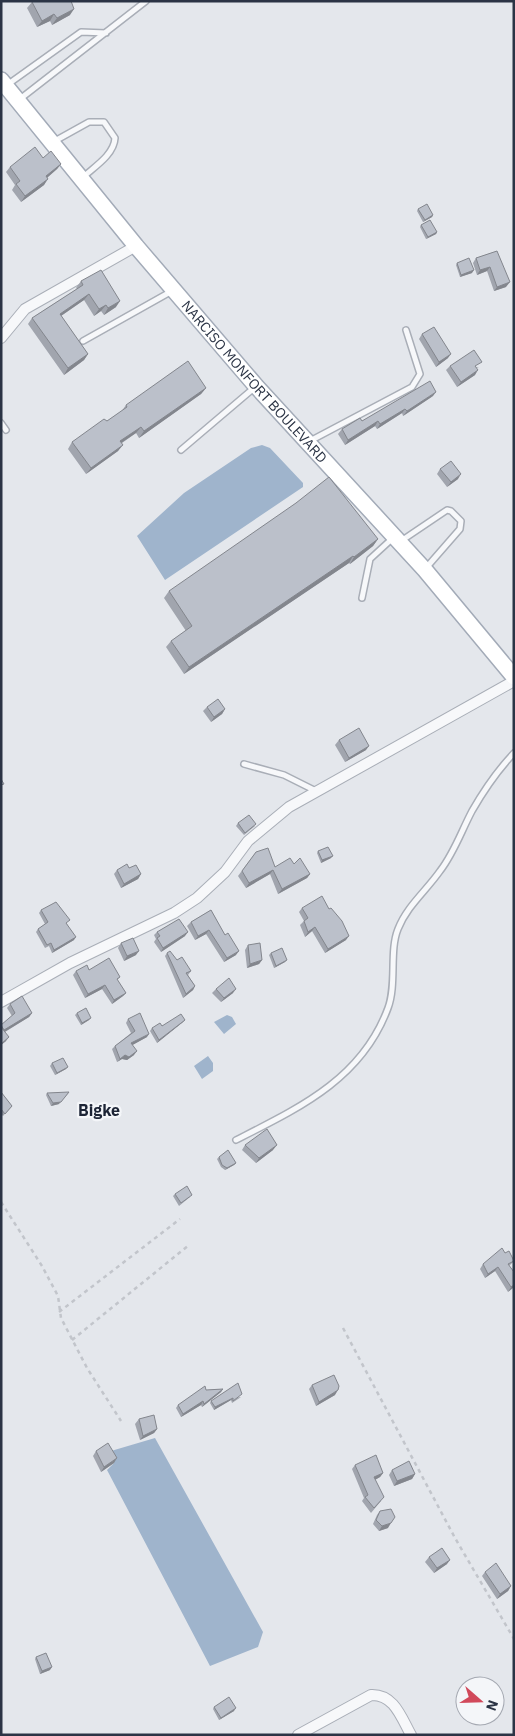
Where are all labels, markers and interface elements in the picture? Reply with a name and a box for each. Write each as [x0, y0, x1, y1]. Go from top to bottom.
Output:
street label: NARCISO MONFORT BOULEVARD [178, 297, 331, 467]
district label: Bigke [78, 1100, 120, 1120]
north arrow [455, 1676, 505, 1726]
text: N [482, 1698, 502, 1713]

